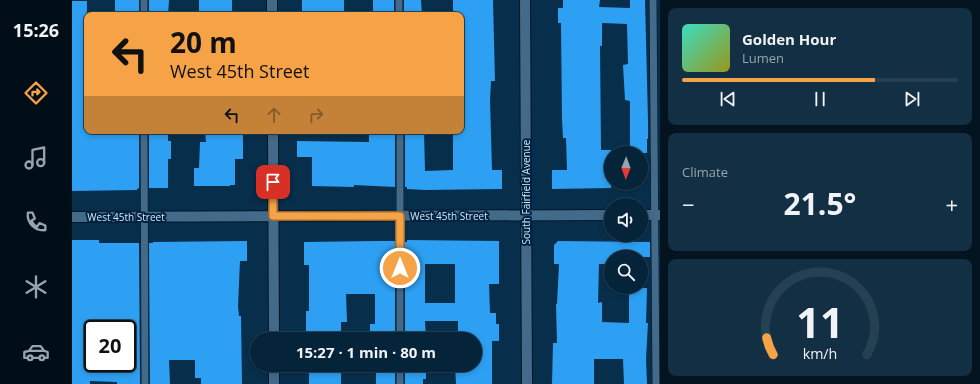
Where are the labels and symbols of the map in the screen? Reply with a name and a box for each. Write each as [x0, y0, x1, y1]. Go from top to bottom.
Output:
street label: South Fairfield Avenue [519, 139, 533, 244]
north arrow [604, 146, 648, 190]
pin [256, 165, 290, 199]
street label: West 45th Street [410, 209, 488, 223]
street label: West 45th Street [87, 210, 165, 224]
position arrow [379, 247, 421, 289]
speed limit sign: 20 [84, 320, 136, 372]

